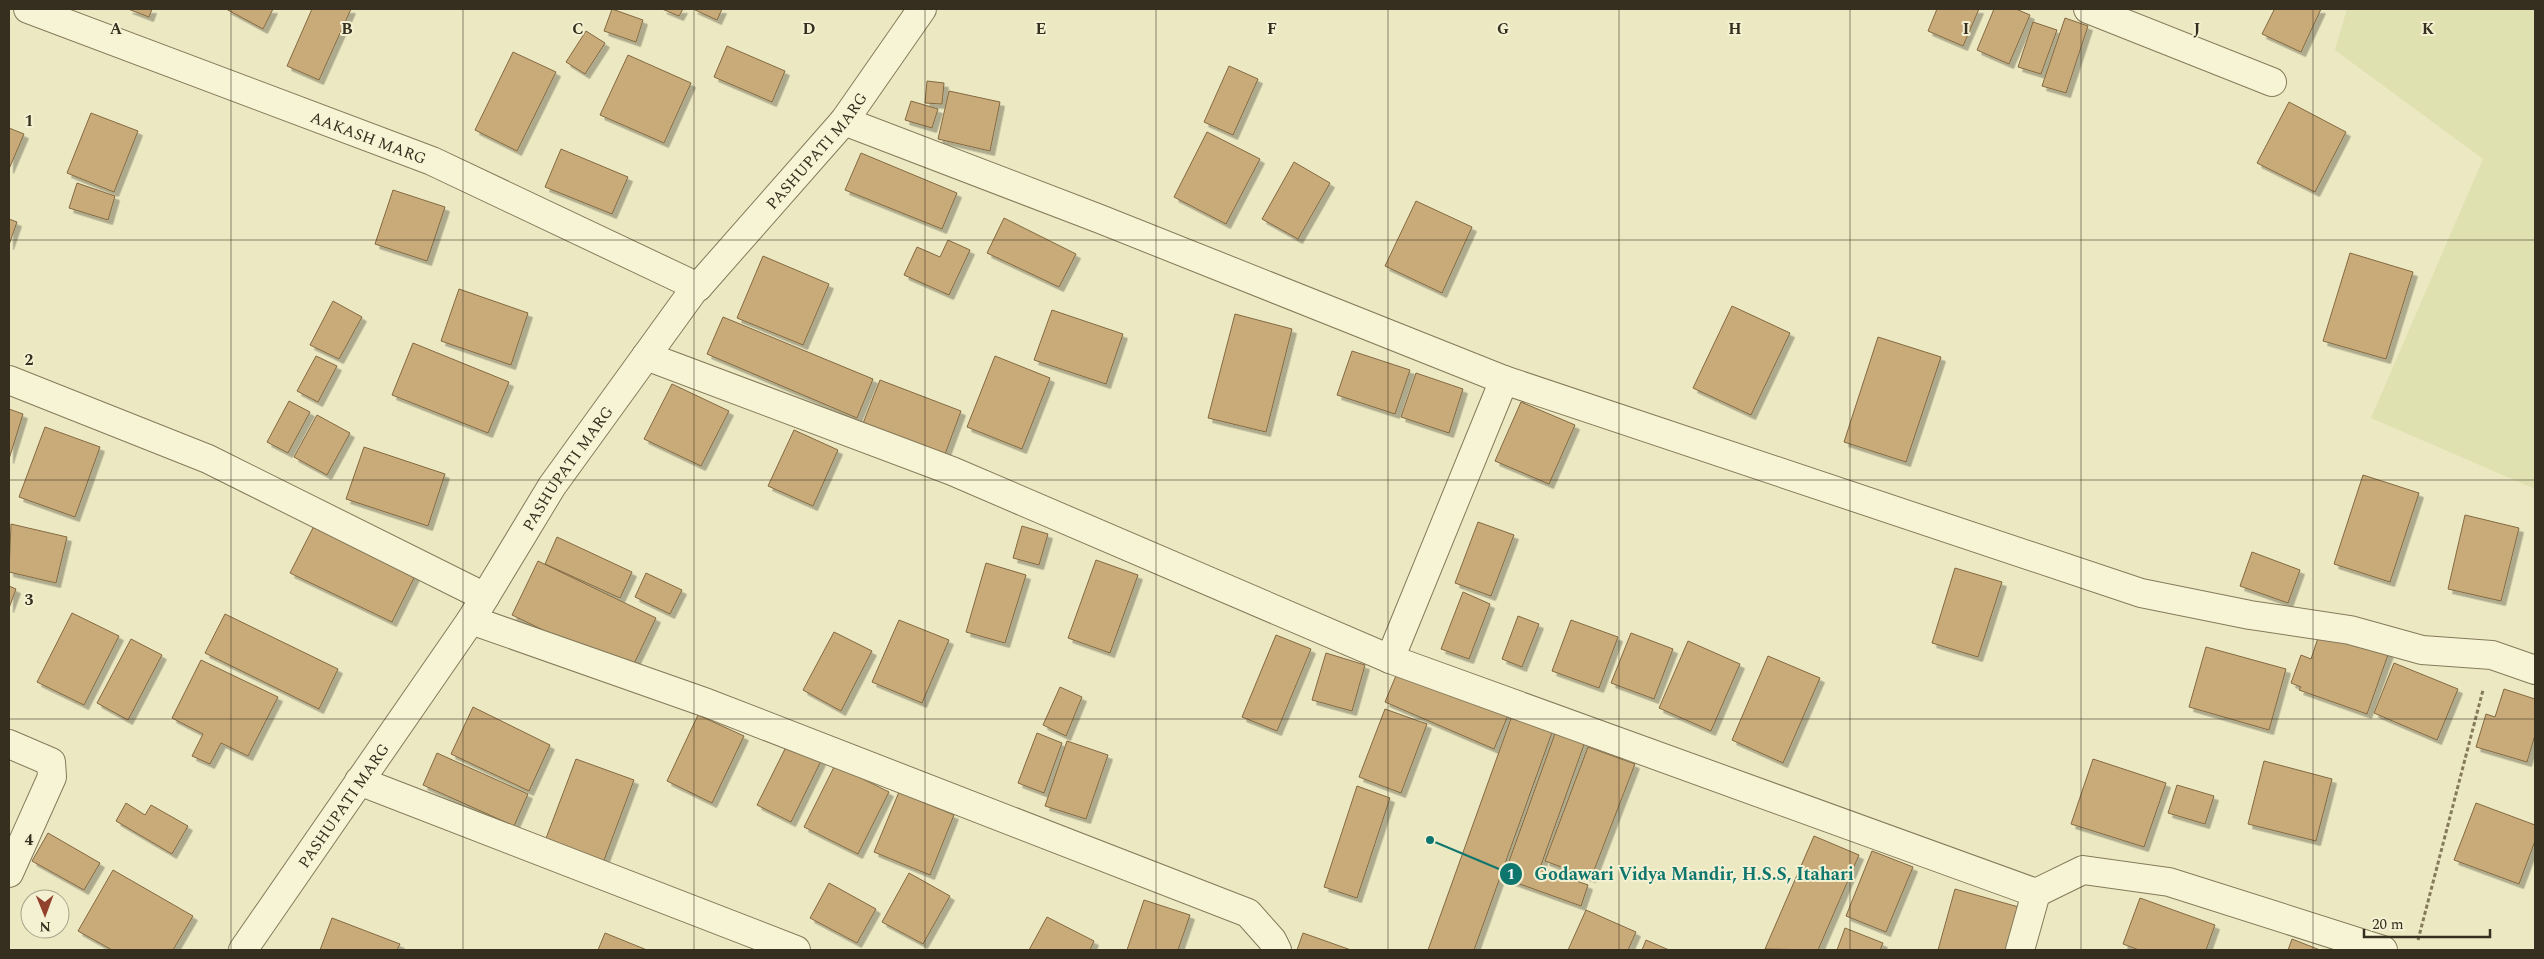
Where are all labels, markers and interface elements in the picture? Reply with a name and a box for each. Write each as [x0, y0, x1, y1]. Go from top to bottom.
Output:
text: A [110, 17, 123, 41]
text: B [341, 17, 353, 41]
text: C [572, 17, 584, 41]
text: D [803, 17, 816, 41]
text: E [1036, 17, 1046, 41]
text: F [1267, 17, 1277, 41]
text: G [1497, 17, 1509, 41]
text: H [1728, 17, 1742, 41]
text: I [1963, 17, 1969, 41]
text: J [2194, 17, 2201, 41]
text: K [2422, 17, 2435, 41]
street label: PASHUPATI MARG [760, 87, 874, 215]
street label: AAKASH MARG [307, 105, 430, 171]
text: 1 [25, 109, 33, 133]
text: 2 [25, 348, 34, 372]
street label: PASHUPATI MARG [517, 401, 619, 536]
text: 3 [25, 588, 34, 612]
street label: PASHUPATI MARG [292, 738, 396, 873]
text: 4 [25, 828, 34, 852]
callout: Godawari Vidya Mandir, H.S.S, Itahari [1499, 858, 1863, 891]
text: Godawari Vidya Mandir, H.S.S, Itahari [1534, 861, 1854, 888]
text: 1 [1507, 863, 1515, 886]
north arrow [20, 889, 70, 939]
scale bar [2364, 906, 2490, 938]
text: 20 m [2372, 913, 2404, 936]
text: N [39, 916, 51, 937]

